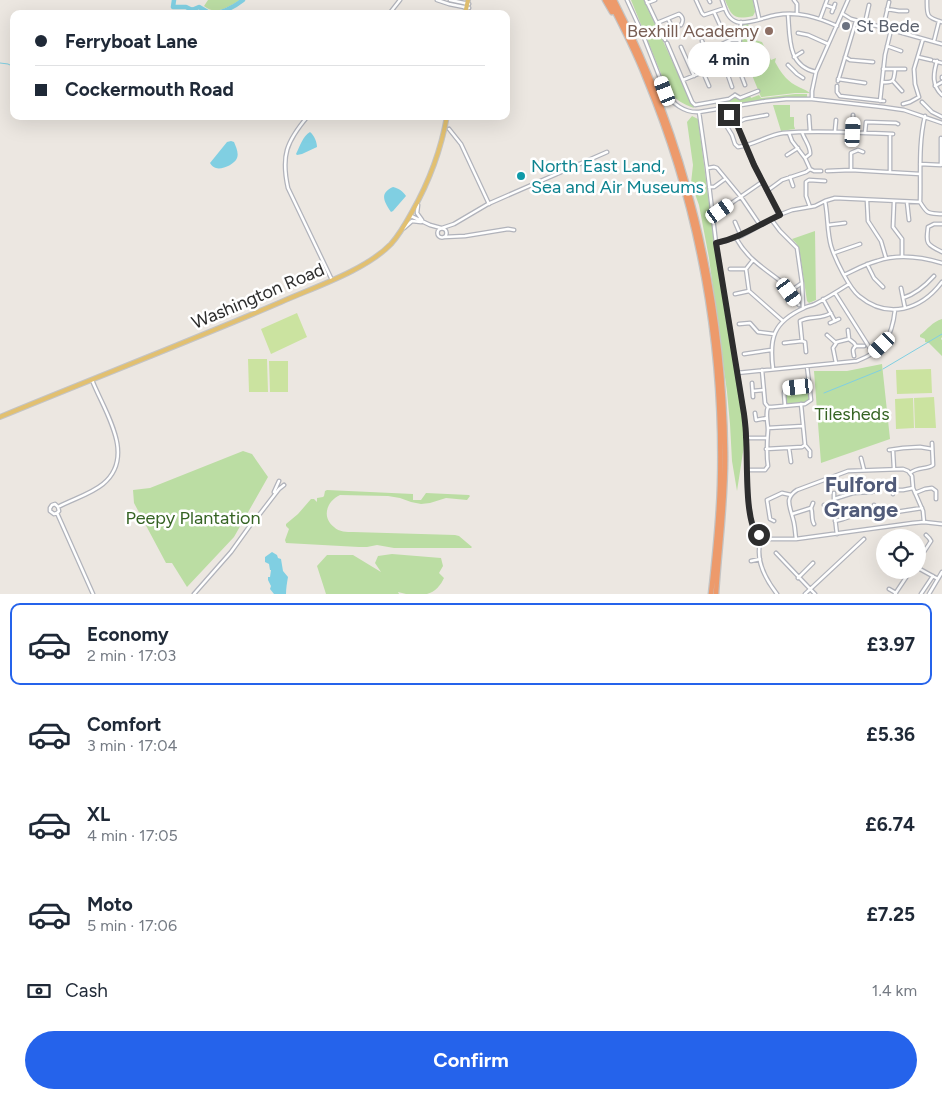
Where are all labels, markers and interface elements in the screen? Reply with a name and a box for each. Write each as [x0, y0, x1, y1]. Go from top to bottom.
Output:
place label: St Bede [856, 15, 920, 37]
place label: Bexhill Academy [627, 20, 760, 42]
marker: St Bede [840, 20, 852, 32]
marker: Bexhill Academy [763, 25, 775, 37]
text: Ferryboat Lane [65, 30, 198, 53]
callout: 4 min [688, 42, 770, 78]
text: 4 min [708, 50, 750, 69]
car [652, 74, 677, 108]
text: Cockermouth Road [65, 78, 234, 101]
route end [718, 104, 740, 126]
car [844, 117, 861, 147]
place label: North East Land, Sea and Air Museums [531, 155, 704, 198]
marker: North East Land, Sea and Air Museums [515, 170, 527, 182]
car [703, 196, 736, 226]
street label: Washington Road [188, 258, 328, 334]
car [774, 275, 803, 309]
car [865, 329, 898, 361]
car [782, 378, 813, 396]
park label: Tilesheds [814, 403, 890, 425]
district label: Fulford Grange [824, 471, 898, 523]
park label: Peepy Plantation [125, 507, 261, 529]
route start [748, 524, 770, 546]
map controls [876, 529, 926, 579]
button: locate [876, 529, 926, 579]
icon: car [27, 622, 72, 667]
text: Economy [87, 623, 169, 646]
text: £3.97 [867, 633, 915, 656]
text: 2 min · 17:03 [87, 646, 176, 665]
icon: car [27, 712, 72, 757]
text: Comfort [87, 713, 162, 736]
text: £5.36 [866, 723, 915, 746]
text: 3 min · 17:04 [87, 736, 177, 755]
icon: car [27, 802, 72, 847]
text: XL [87, 803, 110, 826]
text: £6.74 [865, 813, 915, 836]
text: 4 min · 17:05 [87, 826, 178, 845]
icon: car [27, 892, 72, 937]
text: Moto [87, 893, 133, 916]
text: £7.25 [866, 903, 915, 926]
text: 5 min · 17:06 [87, 916, 177, 935]
icon: cash [25, 977, 53, 1005]
text: Cash [65, 979, 108, 1002]
text: 1.4 km [872, 981, 917, 1000]
button: Confirm [25, 1031, 917, 1089]

